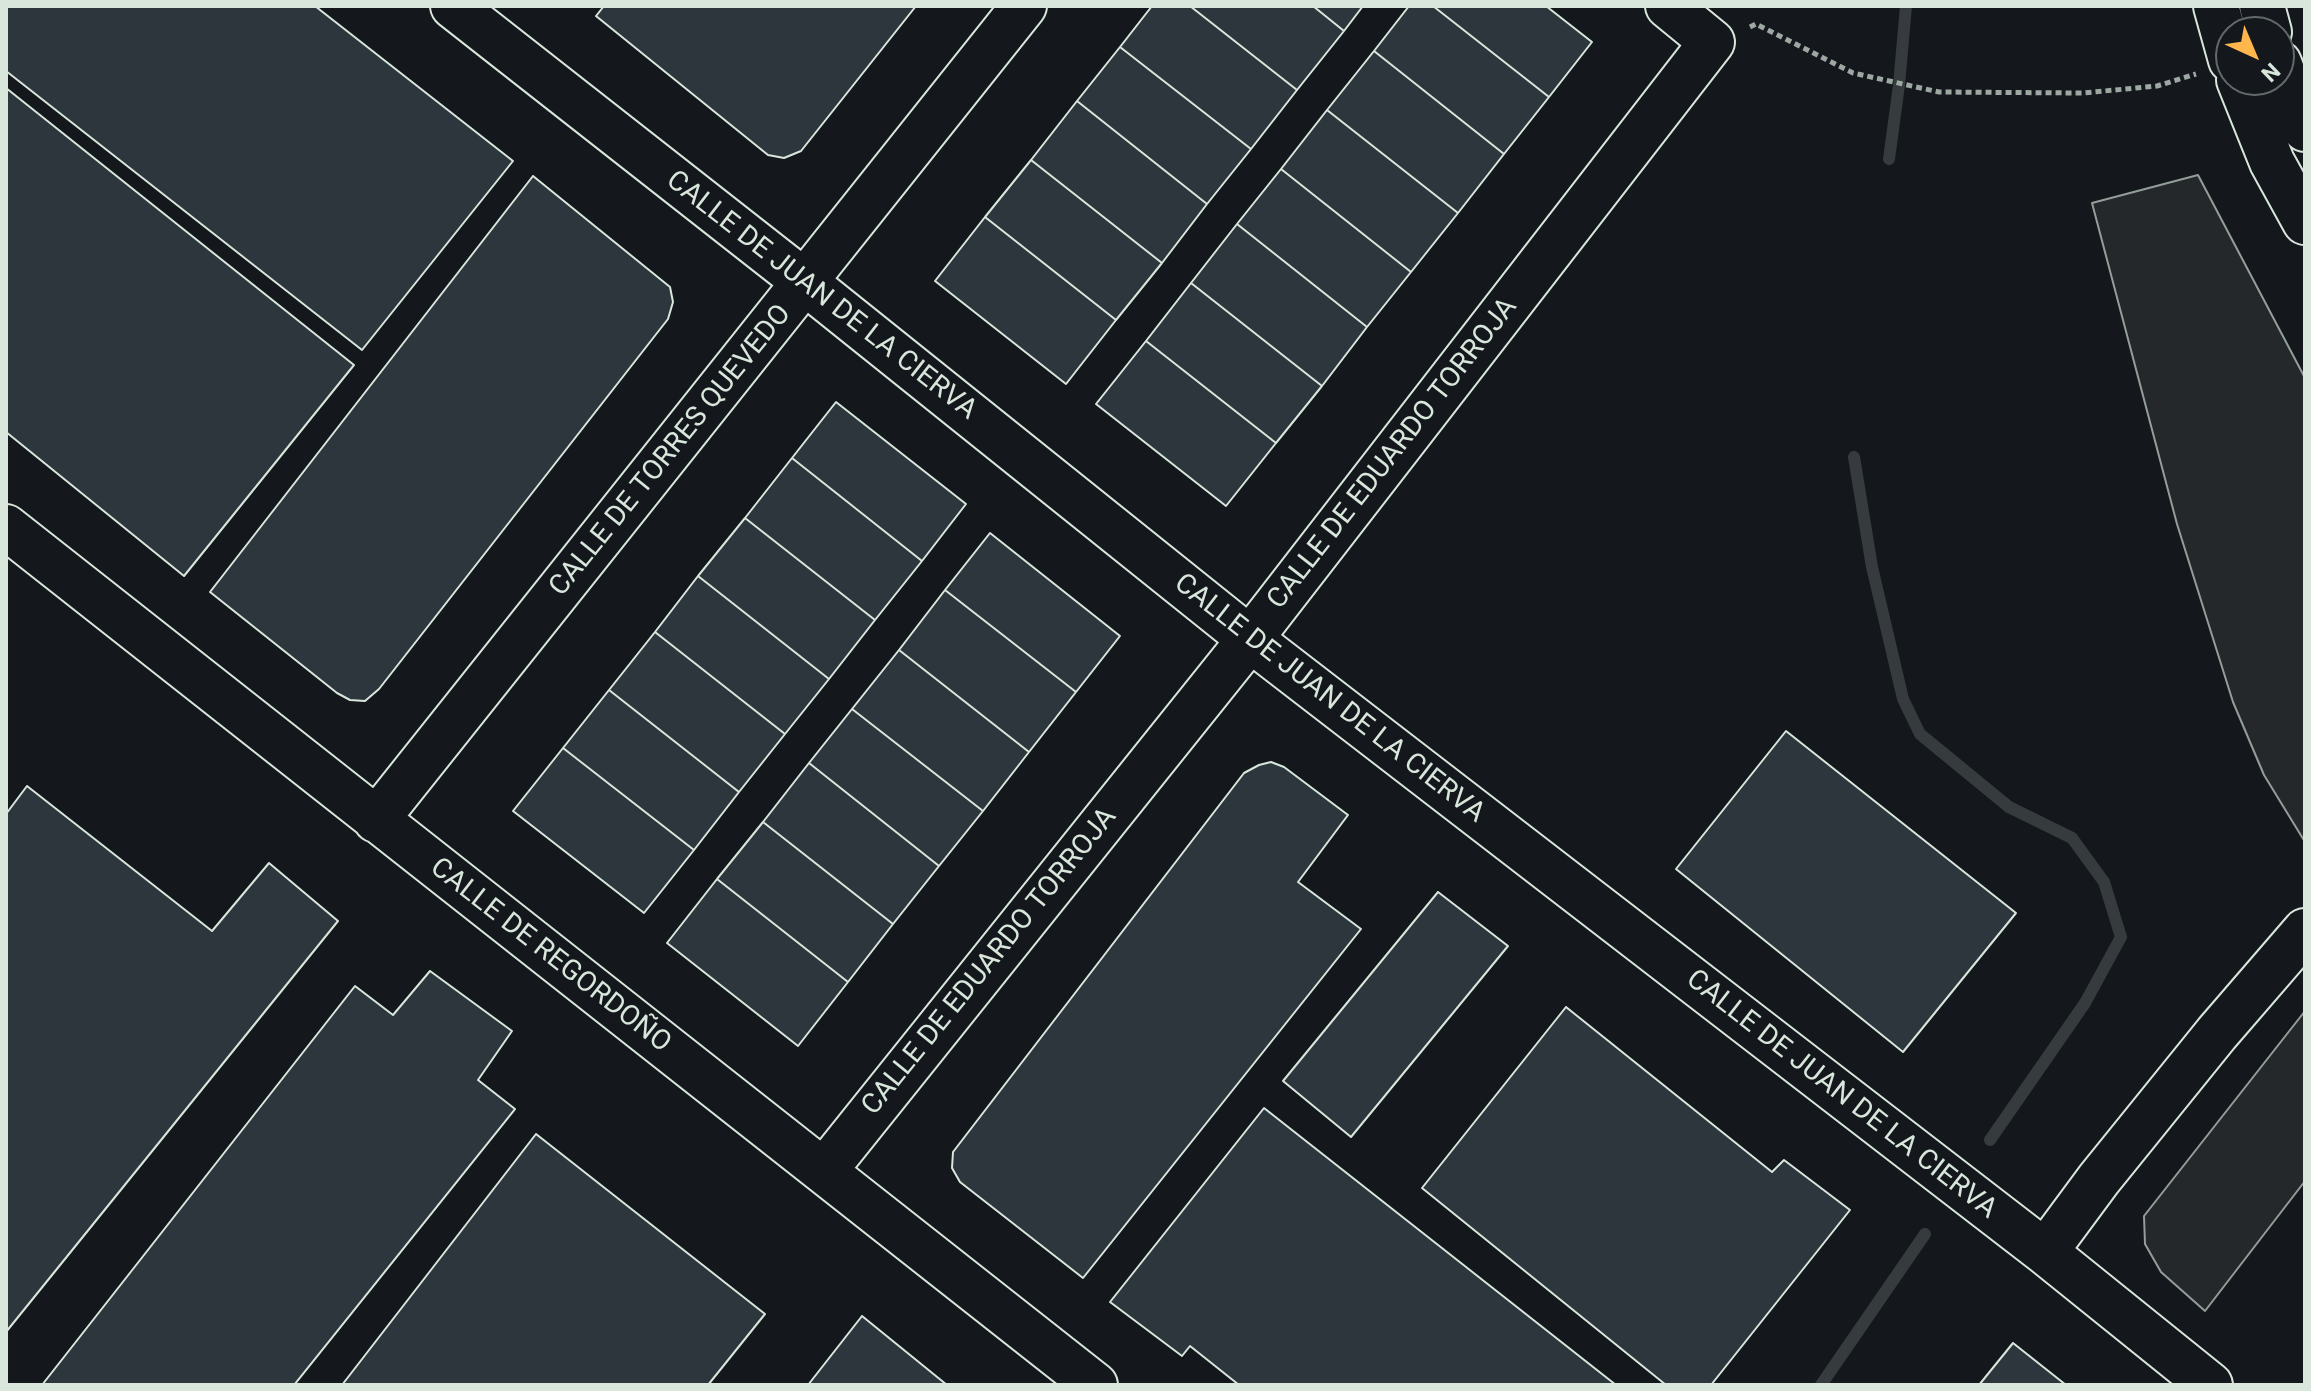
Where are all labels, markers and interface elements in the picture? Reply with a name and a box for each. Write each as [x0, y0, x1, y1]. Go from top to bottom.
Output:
north arrow [2215, 16, 2295, 96]
text: N [2256, 58, 2285, 87]
street label: CALLE DE JUAN DE LA CIERVA [659, 164, 983, 428]
street label: CALLE DE EDUARDO TORROJA [1261, 292, 1525, 616]
street label: CALLE DE TORRES QUEVEDO [543, 299, 799, 603]
street label: CALLE DE JUAN DE LA CIERVA [1167, 567, 1491, 831]
street label: CALLE DE EDUARDO TORROJA [856, 802, 1124, 1122]
street label: CALLE DE REGORDOÑO [423, 852, 677, 1060]
street label: CALLE DE JUAN DE LA CIERVA [1679, 963, 2003, 1227]

